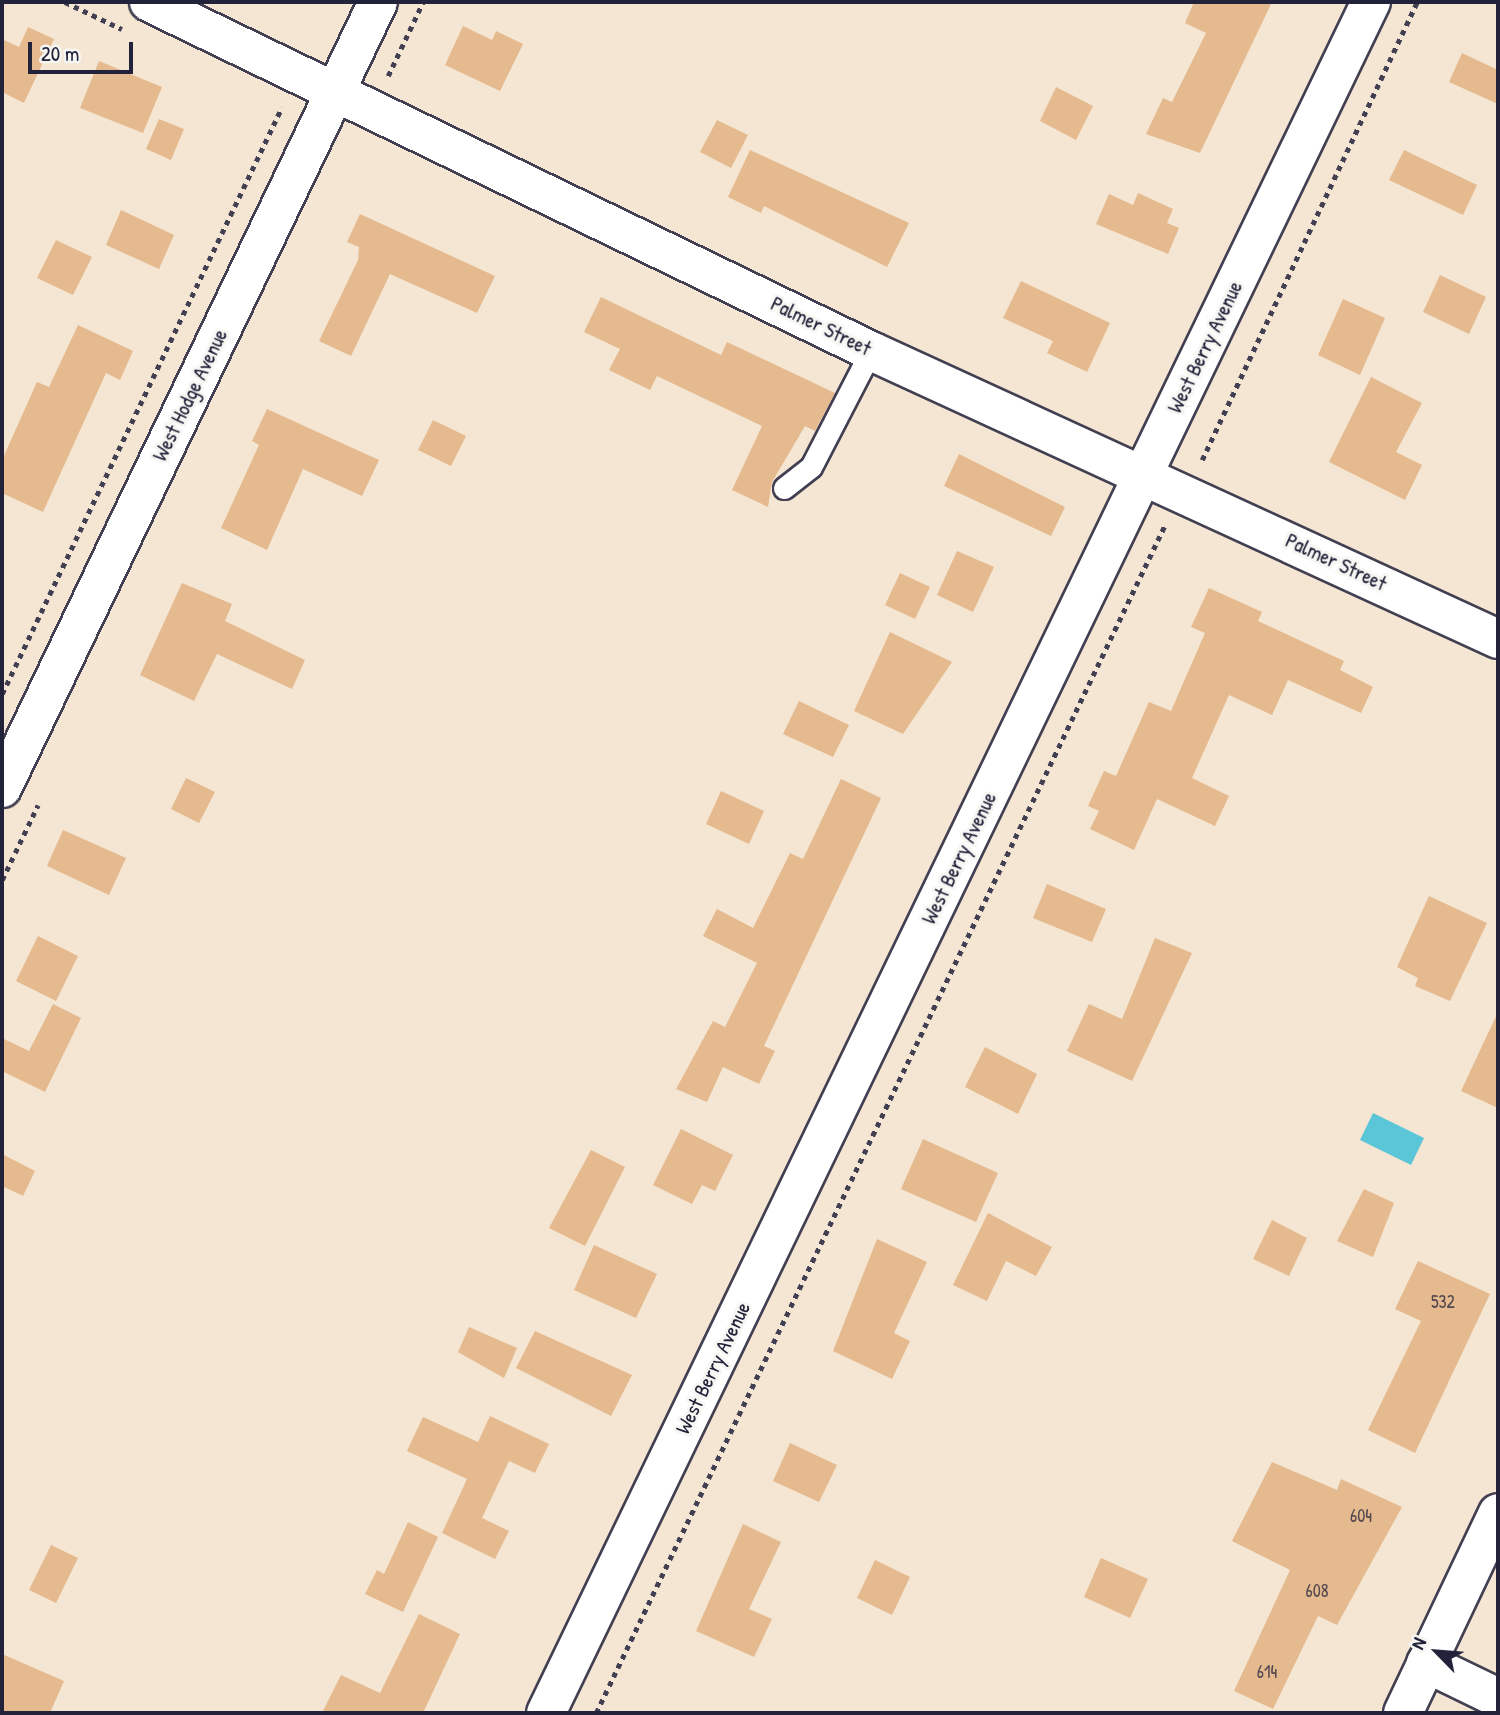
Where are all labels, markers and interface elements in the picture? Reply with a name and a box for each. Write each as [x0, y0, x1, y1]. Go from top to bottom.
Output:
scale bar [32, 28, 136, 72]
text: 20 m [41, 39, 79, 68]
street label: West Berry Avenue [1162, 277, 1248, 417]
street label: Palmer Street [767, 291, 875, 361]
street label: West Hodge Avenue [147, 325, 233, 465]
street label: Palmer Street [1282, 528, 1390, 596]
street label: West Berry Avenue [916, 788, 1002, 928]
house number: 532 [1431, 1291, 1455, 1313]
street label: West Berry Avenue [670, 1298, 756, 1438]
house number: 604 [1350, 1505, 1372, 1527]
house number: 608 [1305, 1580, 1329, 1602]
north arrow [1402, 1617, 1472, 1687]
text: N [1404, 1633, 1432, 1653]
house number: 614 [1257, 1661, 1277, 1683]

